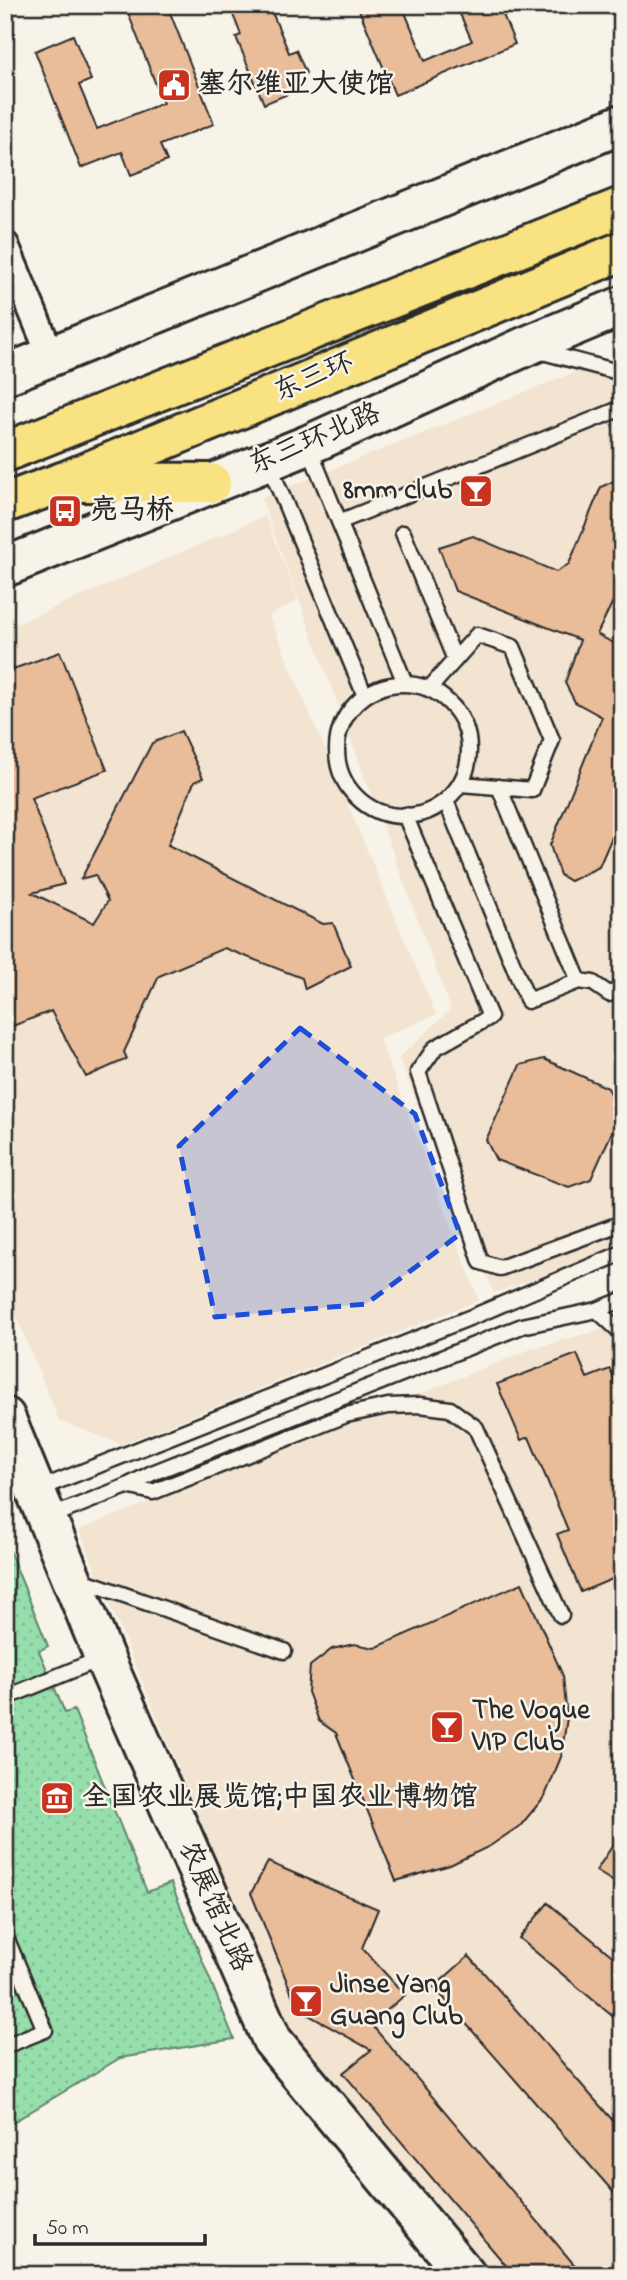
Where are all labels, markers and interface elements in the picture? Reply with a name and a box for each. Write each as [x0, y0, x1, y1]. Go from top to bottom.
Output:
place label: 塞尔维亚大使馆 [198, 65, 394, 106]
public building icon: 塞尔维亚大使馆 [155, 66, 193, 104]
street label: 东三环 [267, 343, 361, 413]
street label: 东三环北路 [243, 394, 387, 486]
place label: 8mm club [342, 471, 452, 512]
bar icon: 8mm club [457, 472, 495, 510]
place label: 亮马桥 [90, 491, 174, 532]
bus stop icon: 亮马桥 [46, 492, 84, 530]
place label: The Vogue VIP Club [471, 1691, 591, 1764]
bar icon: The Vogue VIP Club [428, 1708, 466, 1746]
place label: 全国农业展览馆;中国农业博物馆 [82, 1778, 478, 1819]
museum icon: 全国农业展览馆;中国农业博物馆 [38, 1779, 76, 1817]
street label: 农展馆北路 [167, 1835, 261, 1979]
place label: Jinse Yang Guang Club [330, 1965, 463, 2039]
bar icon: Jinse Yang Guang Club [287, 1982, 325, 2020]
scale bar [35, 2203, 205, 2247]
text: 50 m [46, 2214, 89, 2244]

